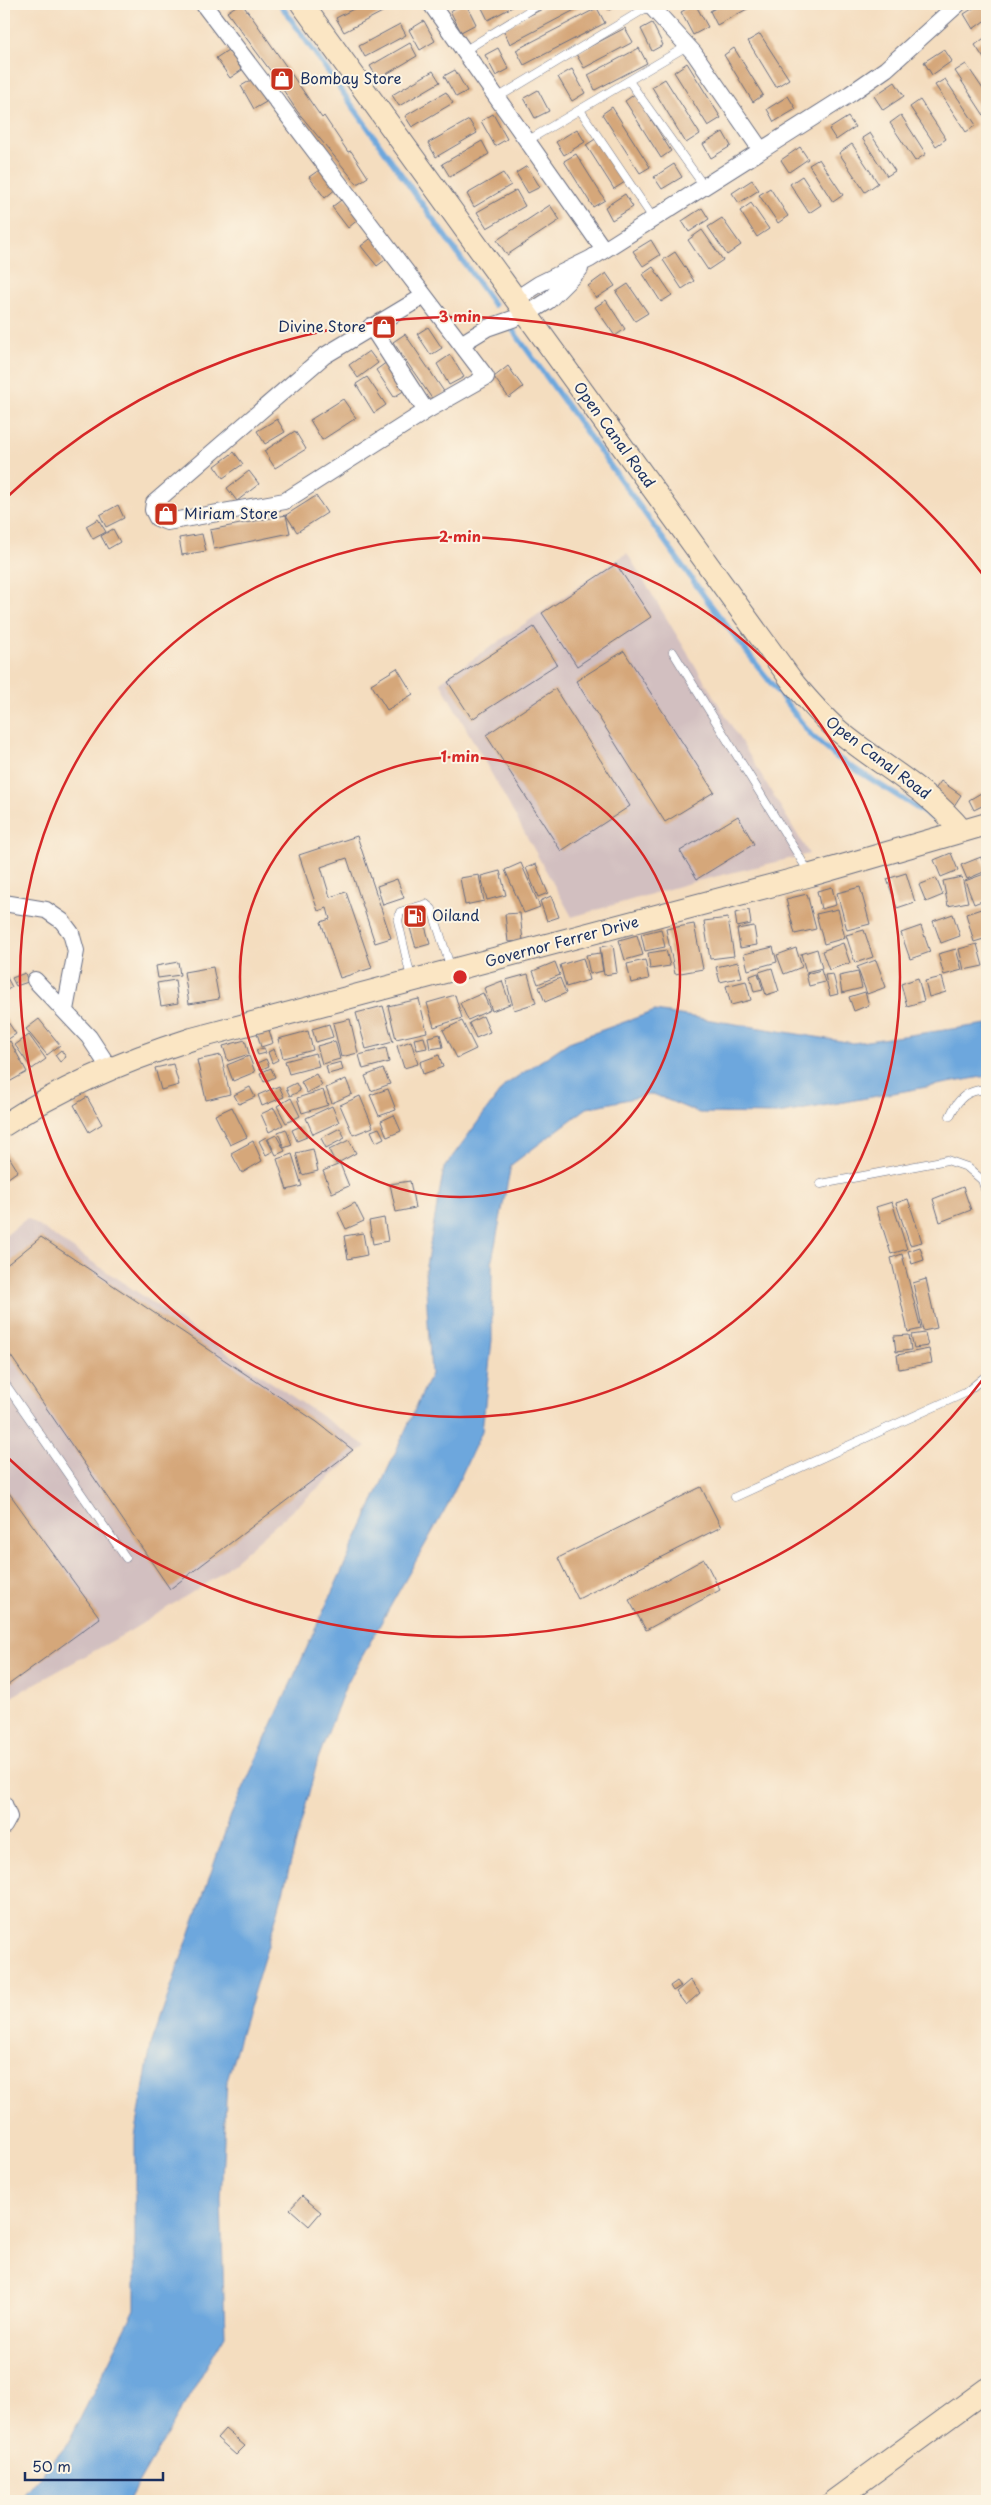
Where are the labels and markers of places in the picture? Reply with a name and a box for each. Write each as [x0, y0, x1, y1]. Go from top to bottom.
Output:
shop icon: Bombay Store [269, 66, 295, 92]
place label: Bombay Store [300, 66, 402, 89]
place label: Divine Store [278, 314, 366, 337]
shop icon: Divine Store [371, 314, 397, 340]
shop icon: Miriam Store [153, 501, 179, 527]
place label: Miriam Store [184, 501, 278, 524]
fuel station icon: Oiland [402, 903, 428, 929]
place label: Oiland [432, 903, 479, 926]
centre of rings [451, 968, 469, 986]

